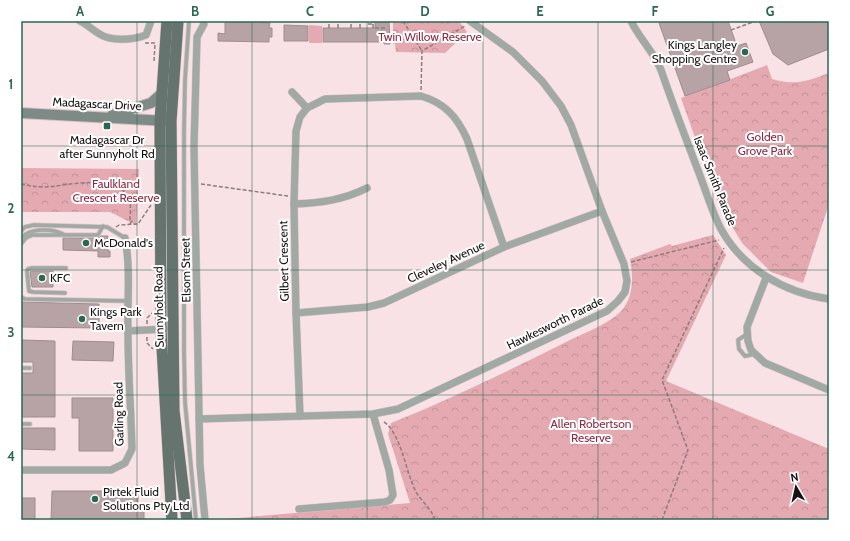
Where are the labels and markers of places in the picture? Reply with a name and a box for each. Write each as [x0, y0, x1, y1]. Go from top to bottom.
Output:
place label: Kings Langley Shopping Centre [652, 37, 737, 66]
marker: Kings Langley Shopping Centre [740, 47, 750, 57]
marker: Madagascar Dr after Sunnyholt Rd [102, 121, 112, 131]
place label: Madagascar Dr after Sunnyholt Rd [59, 132, 155, 161]
place label: McDonald's [94, 235, 153, 250]
marker: McDonald's [81, 238, 91, 248]
place label: KFC [50, 270, 70, 285]
marker: KFC [37, 273, 47, 283]
place label: Kings Park Tavern [90, 304, 142, 333]
marker: Kings Park Tavern [77, 314, 87, 324]
place label: Pirtek Fluid Solutions Pty Ltd [103, 484, 189, 513]
marker: Pirtek Fluid Solutions Pty Ltd [90, 494, 100, 504]

